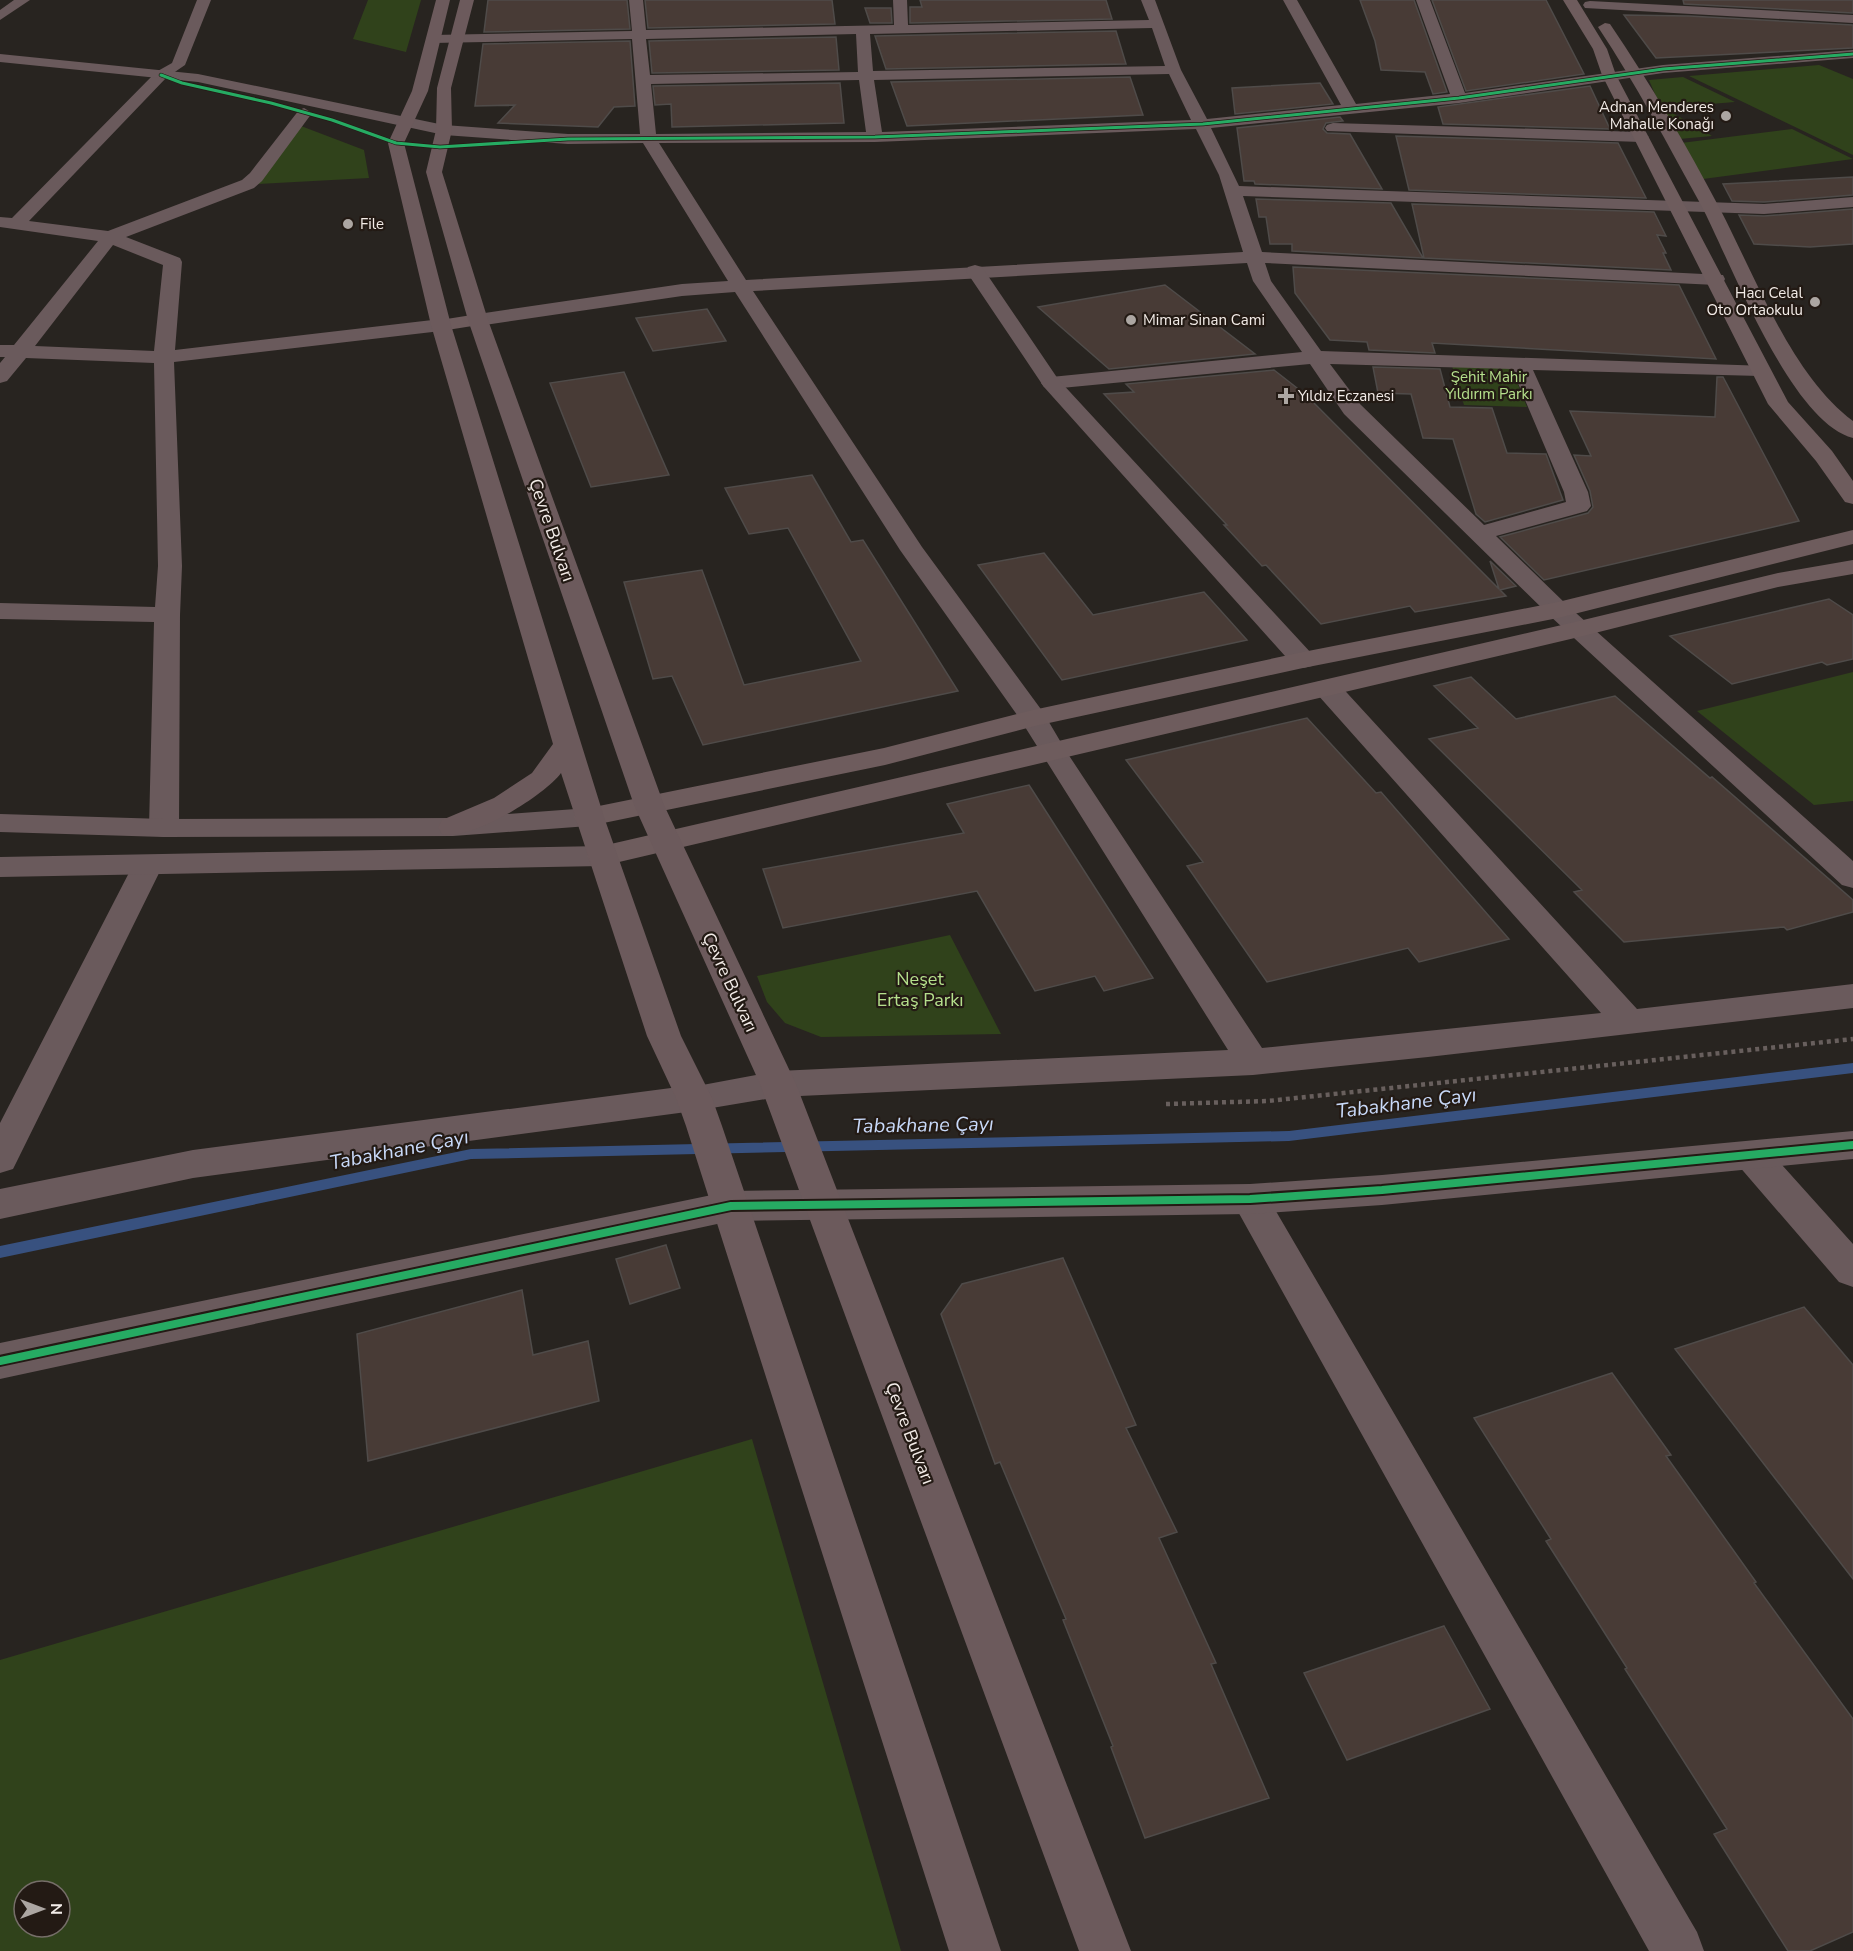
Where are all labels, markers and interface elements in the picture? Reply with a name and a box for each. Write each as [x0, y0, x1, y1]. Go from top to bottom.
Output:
place label: Adnan Menderes Mahalle Konağı [1599, 97, 1714, 134]
marker: Adnan Menderes Mahalle Konağı [1719, 109, 1733, 123]
place label: File [360, 214, 384, 234]
marker: File [341, 217, 355, 231]
place label: Hacı Celal Oto Ortaokulu [1707, 283, 1804, 320]
marker: Hacı Celal Oto Ortaokulu [1808, 295, 1822, 309]
place label: Mimar Sinan Cami [1143, 310, 1265, 330]
marker: Mimar Sinan Cami [1124, 313, 1138, 327]
park label: Şehit Mahir Yıldırım Parkı [1445, 367, 1532, 404]
place label: Yıldız Eczanesi [1297, 386, 1394, 406]
marker: Yıldız Eczanesi [1279, 389, 1293, 403]
street label: Çevre Bulvarı [523, 475, 581, 585]
street label: Çevre Bulvarı [696, 928, 764, 1036]
park label: Neşet Ertaş Parkı [877, 967, 963, 1012]
water label: Tabakhane Çayı [1334, 1081, 1478, 1125]
water label: Tabakhane Çayı [852, 1110, 994, 1140]
water label: Tabakhane Çayı [327, 1123, 471, 1177]
street label: Çevre Bulvarı [880, 1379, 940, 1487]
north arrow [12, 1879, 72, 1939]
text: N [45, 1903, 67, 1915]

